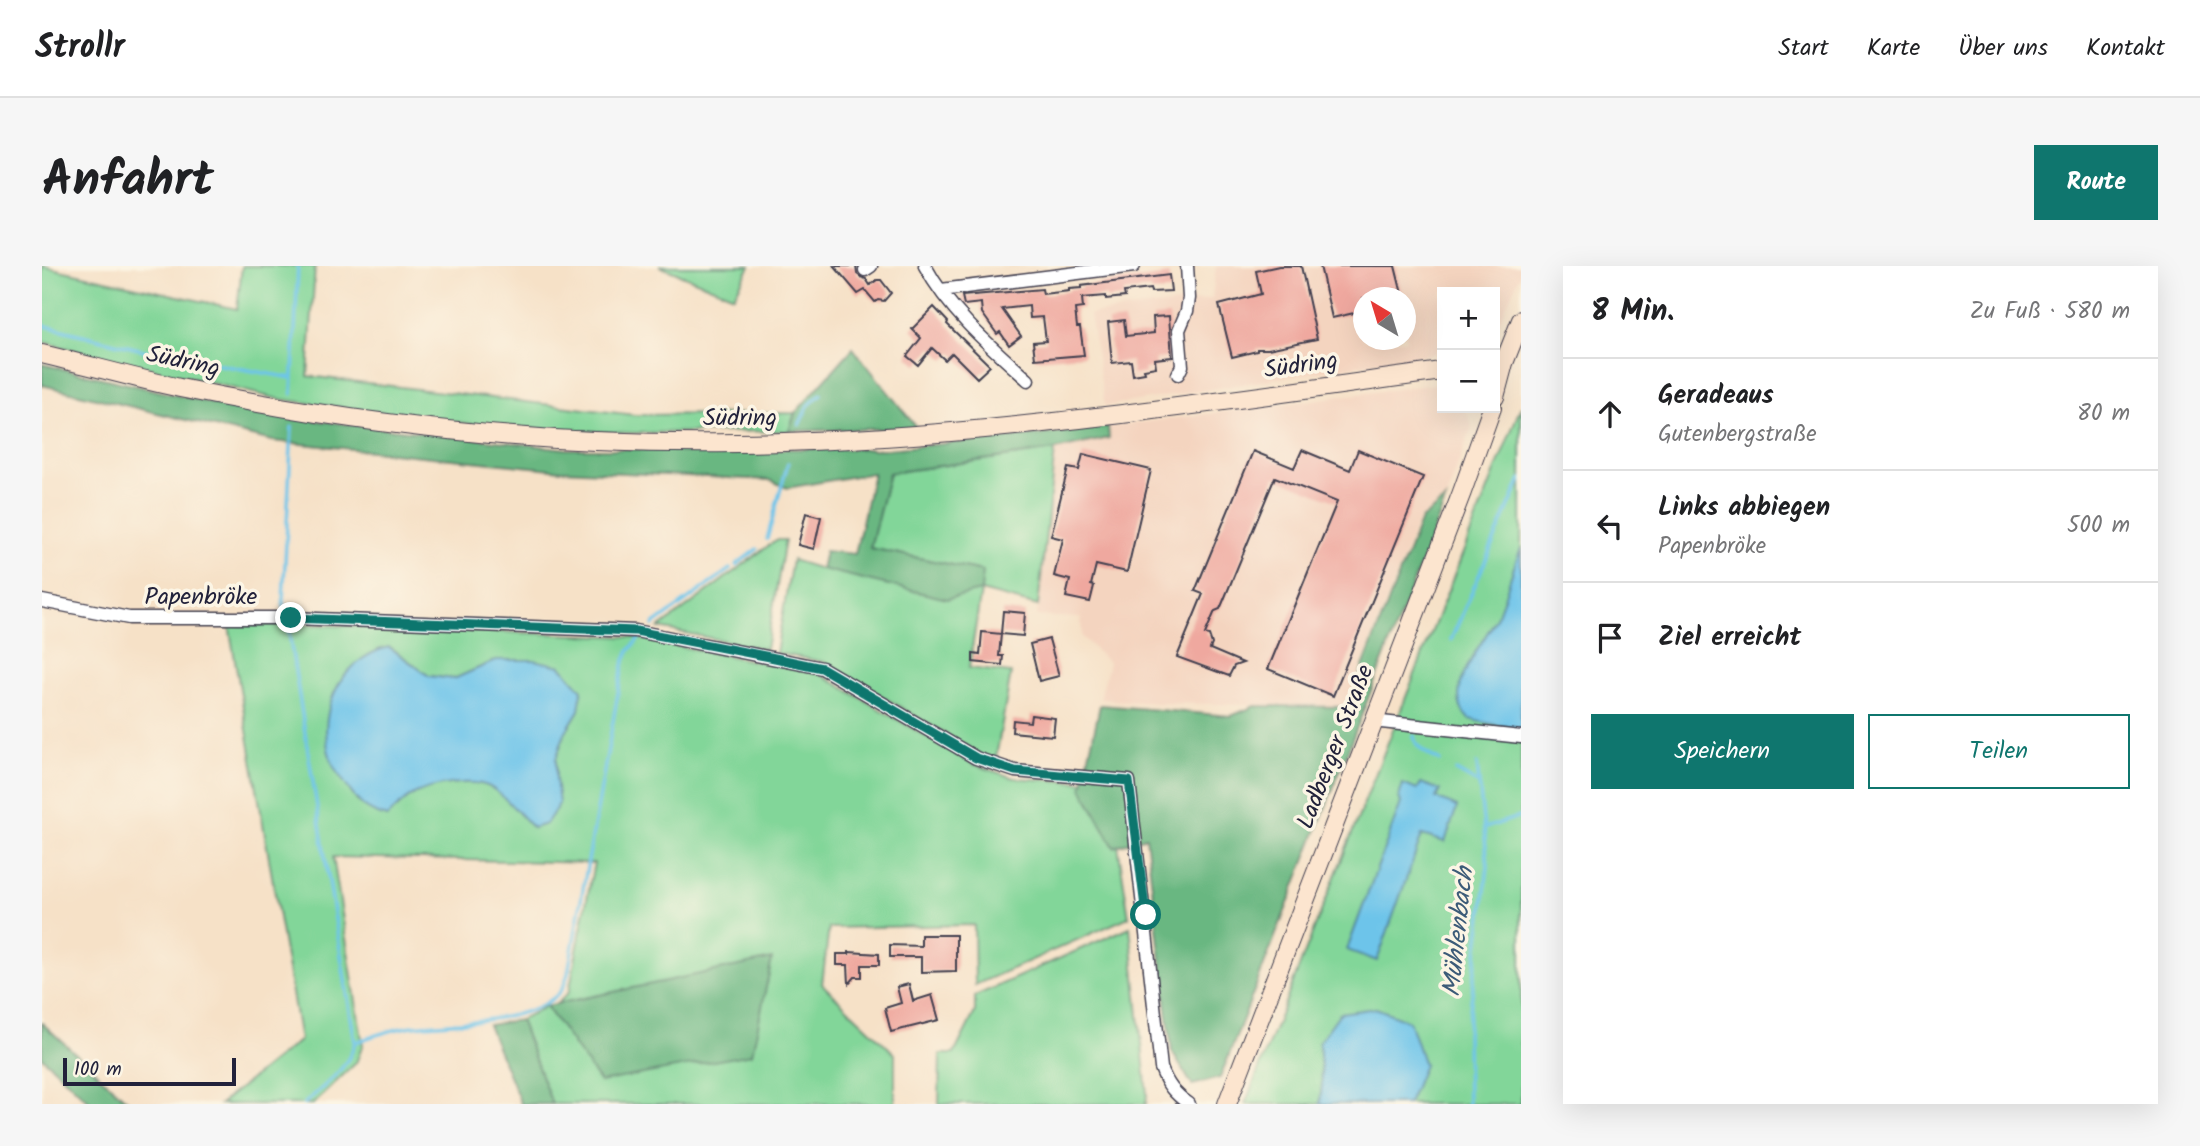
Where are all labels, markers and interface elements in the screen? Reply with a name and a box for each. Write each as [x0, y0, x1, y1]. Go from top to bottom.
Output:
text: Strollr [35, 22, 125, 75]
text: Start [1778, 29, 1829, 68]
text: Karte [1867, 29, 1920, 68]
text: Über uns [1958, 29, 2048, 68]
text: Kontakt [2086, 29, 2165, 68]
text: Anfahrt [42, 143, 214, 221]
button: Route [2034, 145, 2158, 220]
north arrow [1353, 287, 1416, 350]
map controls [1437, 287, 1500, 413]
button: + [1437, 287, 1500, 350]
text: 8 Min. [1591, 288, 1674, 336]
text: Zu Fuß · 580 m [1970, 294, 2130, 330]
street label: Südring [143, 335, 223, 389]
street label: Südring [1262, 342, 1340, 390]
button: − [1437, 350, 1500, 413]
text: Geradeaus [1658, 375, 1774, 417]
icon: ahead [1591, 395, 1629, 433]
text: 80 m [2077, 396, 2130, 432]
street label: Südring [703, 399, 777, 438]
text: Gutenbergstraße [1658, 417, 1817, 453]
text: Links abbiegen [1658, 487, 1830, 529]
icon: left [1591, 507, 1629, 545]
text: 500 m [2067, 508, 2130, 544]
text: Papenbröke [1658, 529, 1766, 565]
street label: Papenbröke [145, 578, 258, 617]
route end [275, 602, 306, 633]
text: Ziel erreicht [1658, 617, 1801, 659]
icon: arrive [1591, 619, 1629, 657]
street label: Ladberger Straße [1287, 659, 1385, 835]
button: Speichern [1591, 714, 1854, 789]
button: Teilen [1868, 714, 2130, 789]
water label: Mühlenbach [1431, 863, 1487, 999]
route start [1130, 899, 1161, 930]
scale bar [63, 1055, 236, 1087]
text: 100 m [74, 1055, 122, 1085]

